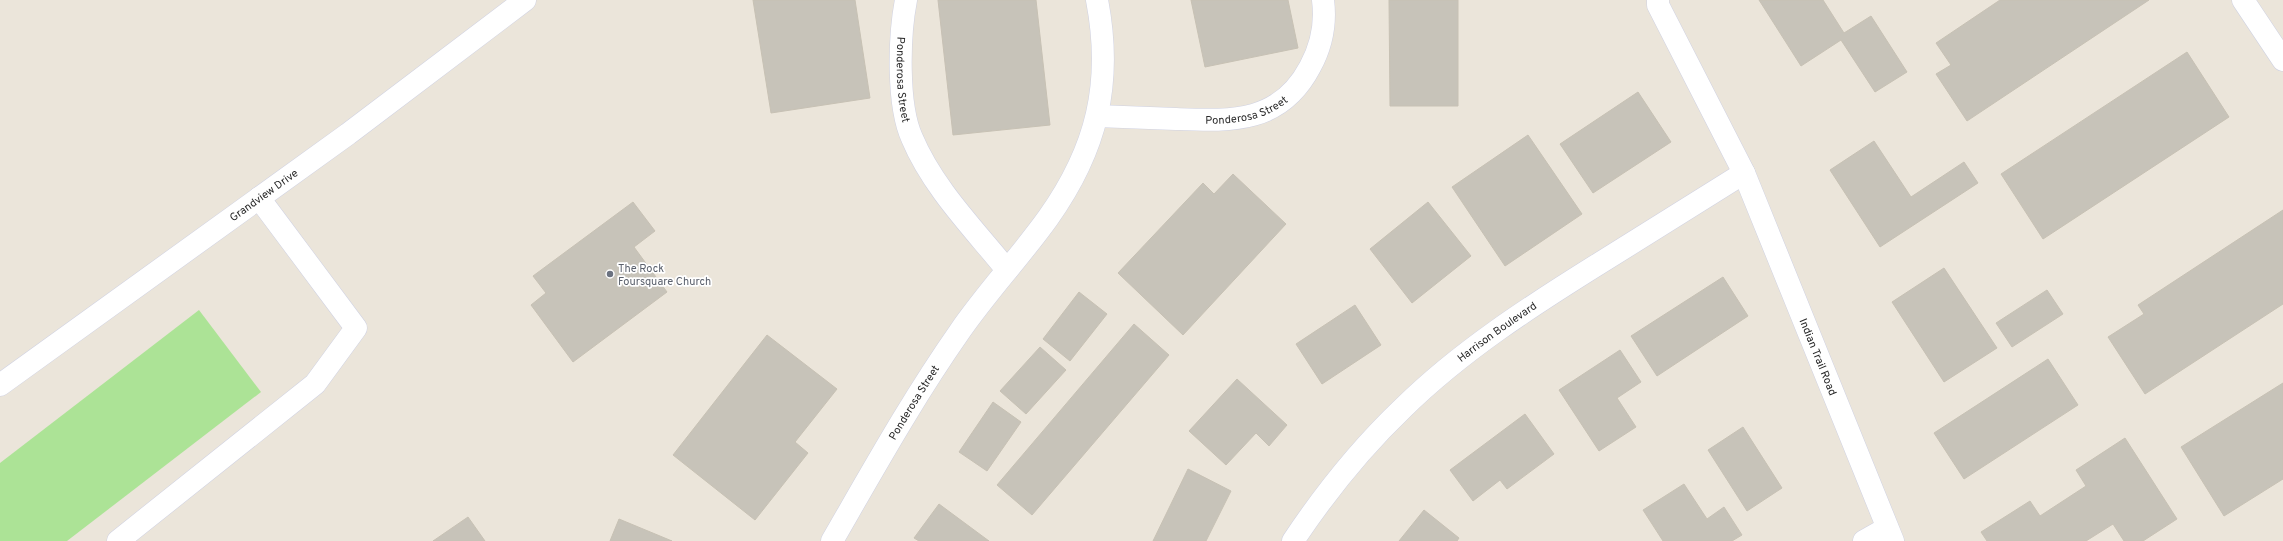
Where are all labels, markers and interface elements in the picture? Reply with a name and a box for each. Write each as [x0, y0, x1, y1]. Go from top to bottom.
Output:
street label: Ponderosa Street [893, 36, 912, 124]
street label: Ponderosa Street [1205, 93, 1291, 128]
street label: Grandview Drive [227, 166, 301, 225]
place label: The Rock Foursquare Church [618, 262, 711, 289]
marker: The Rock Foursquare Church [605, 269, 615, 279]
street label: Harrison Boulevard [1455, 299, 1540, 366]
street label: Indian Trail Road [1796, 317, 1839, 398]
street label: Ponderosa Street [886, 363, 943, 443]

